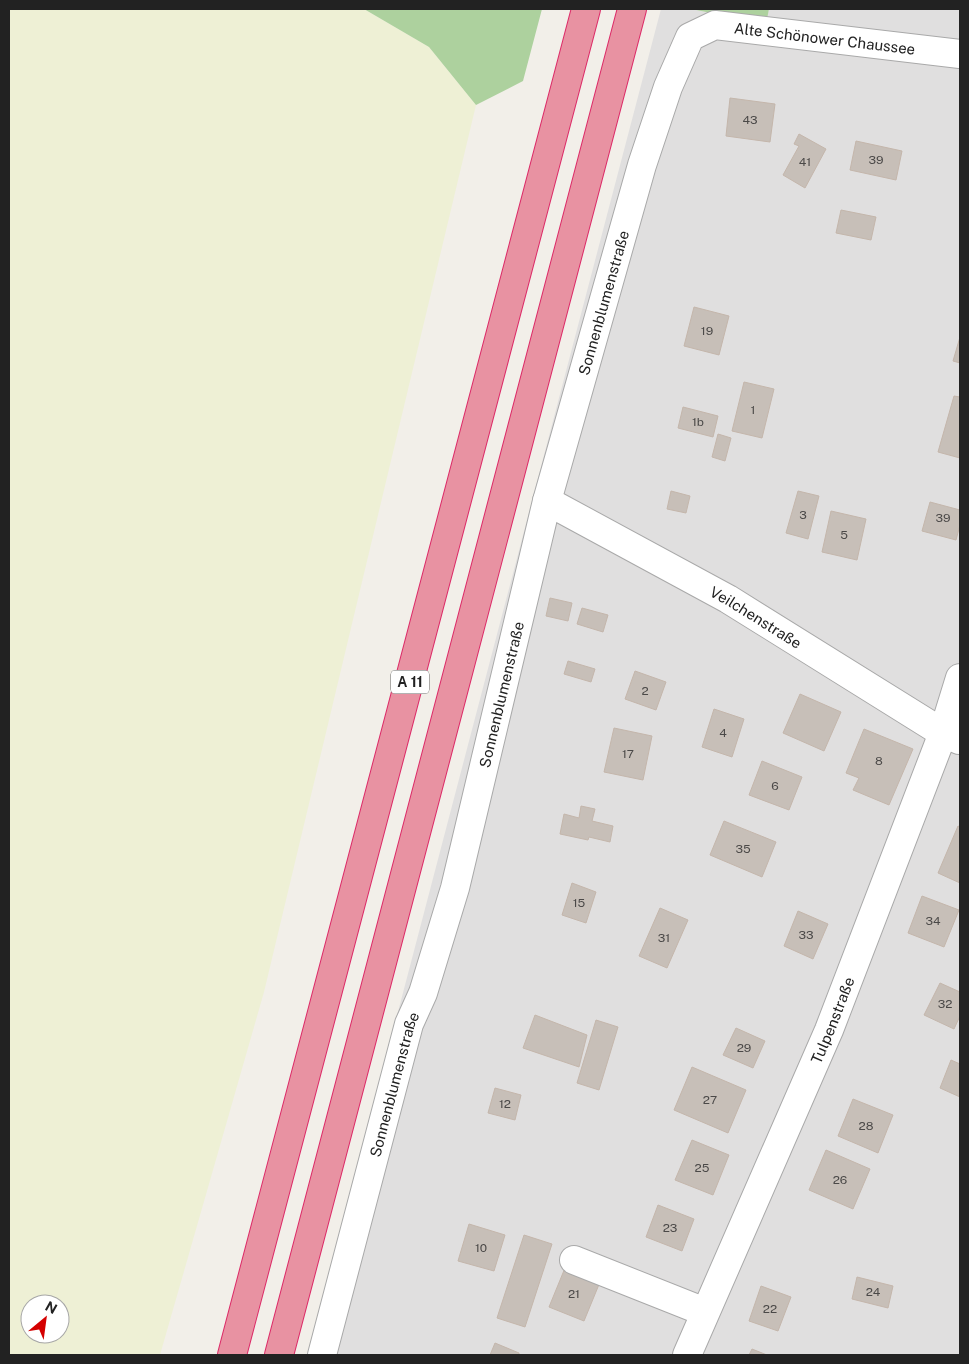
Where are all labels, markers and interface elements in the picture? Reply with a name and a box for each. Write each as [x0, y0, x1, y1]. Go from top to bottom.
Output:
street label: Alte Schönower Chaussee [733, 19, 916, 57]
house number: 43 [742, 113, 758, 127]
house number: 39 [869, 153, 883, 167]
house number: 41 [799, 155, 811, 169]
street label: Sonnenblumenstraße [575, 228, 632, 377]
house number: 19 [701, 324, 713, 338]
house number: 1 [751, 403, 755, 417]
house number: 1b [692, 415, 704, 429]
house number: 3 [799, 508, 807, 522]
house number: 39 [936, 511, 950, 525]
house number: 5 [840, 528, 848, 542]
street label: Veilchenstraße [707, 583, 805, 651]
street label: Sonnenblumenstraße [475, 620, 527, 769]
road number: A 11 [391, 670, 429, 694]
house number: 2 [641, 684, 649, 698]
house number: 4 [719, 726, 727, 740]
house number: 17 [622, 747, 634, 761]
house number: 8 [875, 754, 883, 768]
house number: 6 [771, 779, 779, 793]
house number: 35 [735, 842, 751, 856]
house number: 15 [573, 896, 586, 910]
house number: 34 [925, 914, 941, 928]
house number: 33 [798, 928, 814, 942]
house number: 31 [658, 931, 670, 945]
street label: Tulpenstraße [807, 974, 857, 1066]
house number: 32 [938, 997, 952, 1011]
street label: Sonnenblumenstraße [366, 1009, 422, 1159]
house number: 29 [737, 1041, 751, 1055]
house number: 27 [703, 1093, 717, 1107]
house number: 12 [499, 1097, 511, 1111]
house number: 28 [859, 1119, 874, 1133]
house number: 25 [695, 1161, 710, 1175]
house number: 26 [833, 1173, 847, 1187]
house number: 23 [663, 1221, 677, 1235]
house number: 10 [475, 1241, 487, 1255]
house number: 24 [866, 1285, 881, 1299]
house number: 21 [568, 1287, 580, 1301]
north arrow [20, 1294, 70, 1344]
text: N [43, 1298, 60, 1317]
house number: 22 [763, 1302, 777, 1316]

